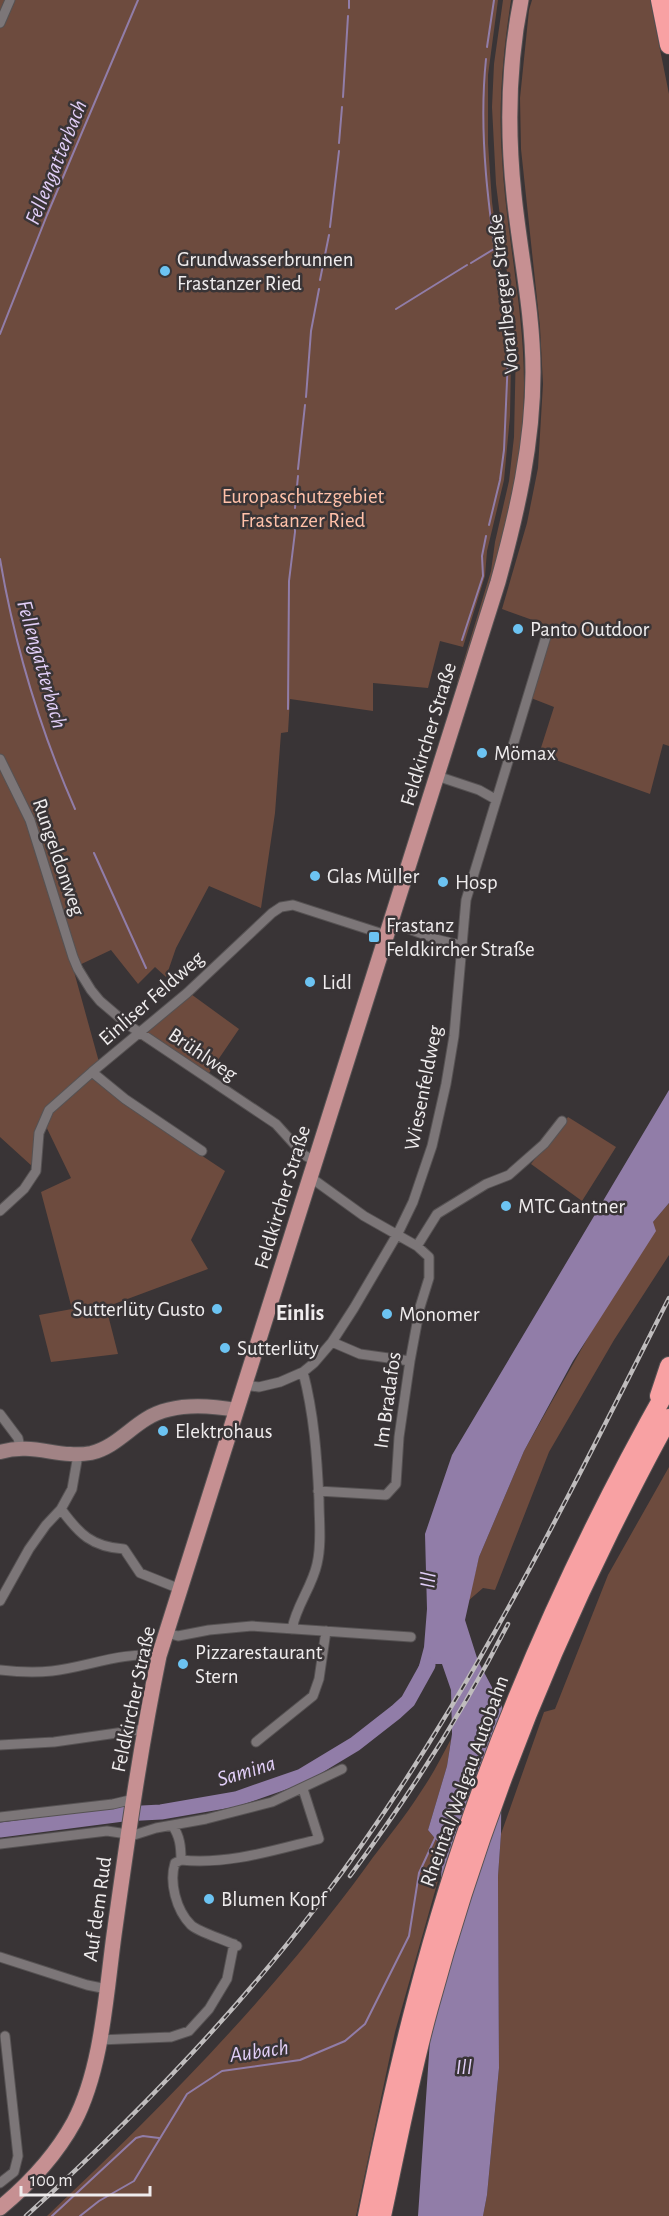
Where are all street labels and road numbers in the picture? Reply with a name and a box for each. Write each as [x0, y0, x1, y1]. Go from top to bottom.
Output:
street label: Vorarlberger Straße [485, 213, 522, 375]
street label: Feldkircher Straße [397, 660, 460, 808]
street label: Rungeldonweg [29, 796, 89, 919]
street label: Einliser Feldweg [95, 947, 208, 1049]
street label: Wiesenfeldweg [401, 1023, 446, 1152]
street label: Brühlweg [164, 1024, 242, 1085]
street label: Feldkircher Straße [251, 1123, 314, 1271]
street label: Im Bradafos [370, 1350, 405, 1450]
street label: Feldkircher Straße [108, 1624, 159, 1774]
street label: Rheintal/Walgau Autobahn [416, 1673, 512, 1890]
street label: Auf dem Rud [80, 1855, 115, 1963]

